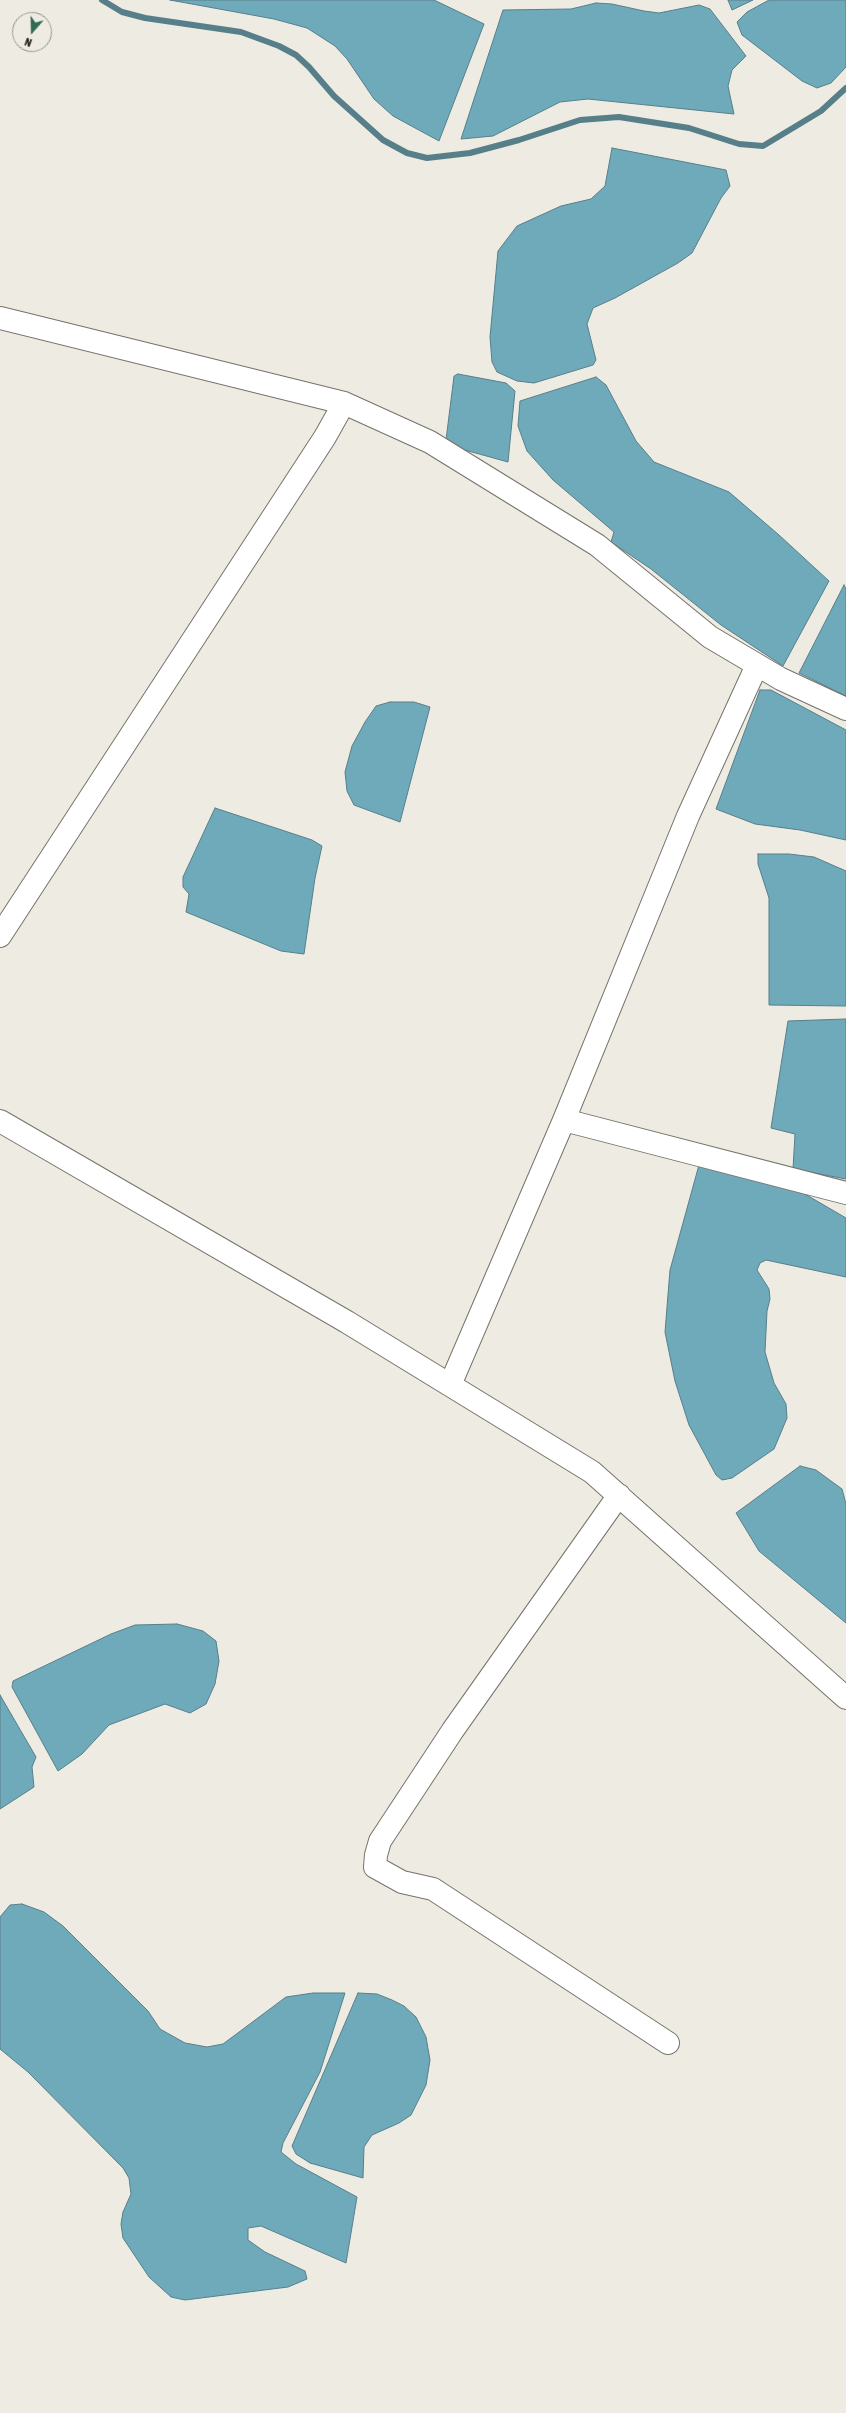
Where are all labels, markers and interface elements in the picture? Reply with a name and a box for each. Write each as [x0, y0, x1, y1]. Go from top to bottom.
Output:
north arrow [12, 12, 52, 52]
text: N [23, 36, 33, 49]

